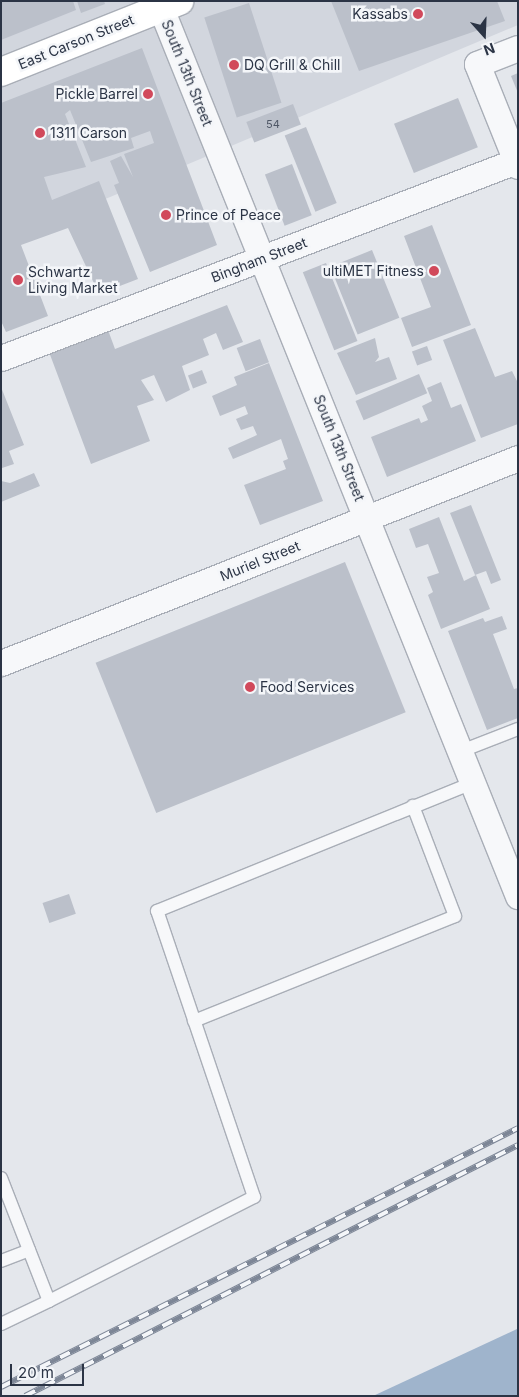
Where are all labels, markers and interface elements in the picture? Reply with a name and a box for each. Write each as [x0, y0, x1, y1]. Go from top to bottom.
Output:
place label: Kassabs [352, 6, 408, 22]
marker: Kassabs [412, 8, 424, 20]
north arrow [459, 10, 509, 60]
street label: East Carson Street [16, 11, 136, 73]
street label: South 13th Street [158, 17, 216, 129]
text: N [481, 40, 497, 59]
place label: DQ Grill & Chill [244, 57, 340, 73]
marker: DQ Grill & Chill [228, 59, 240, 71]
place label: Pickle Barrel [55, 86, 138, 102]
marker: Pickle Barrel [142, 88, 154, 100]
house number: 54 [266, 117, 280, 131]
place label: 1311 Carson [50, 125, 127, 141]
marker: 1311 Carson [34, 127, 46, 139]
place label: Prince of Peace [176, 207, 281, 223]
marker: Prince of Peace [160, 209, 172, 221]
street label: Bingham Street [209, 234, 309, 286]
place label: ultiMET Fitness [323, 263, 424, 279]
place label: Schwartz Living Market [28, 264, 117, 296]
marker: ultiMET Fitness [428, 265, 440, 277]
marker: Schwartz Living Market [12, 274, 24, 286]
street label: South 13th Street [310, 392, 368, 504]
street label: Muriel Street [218, 537, 302, 585]
place label: Food Services [260, 679, 354, 695]
marker: Food Services [244, 681, 256, 693]
scale bar [12, 1354, 86, 1386]
text: 20 m [18, 1363, 54, 1382]

